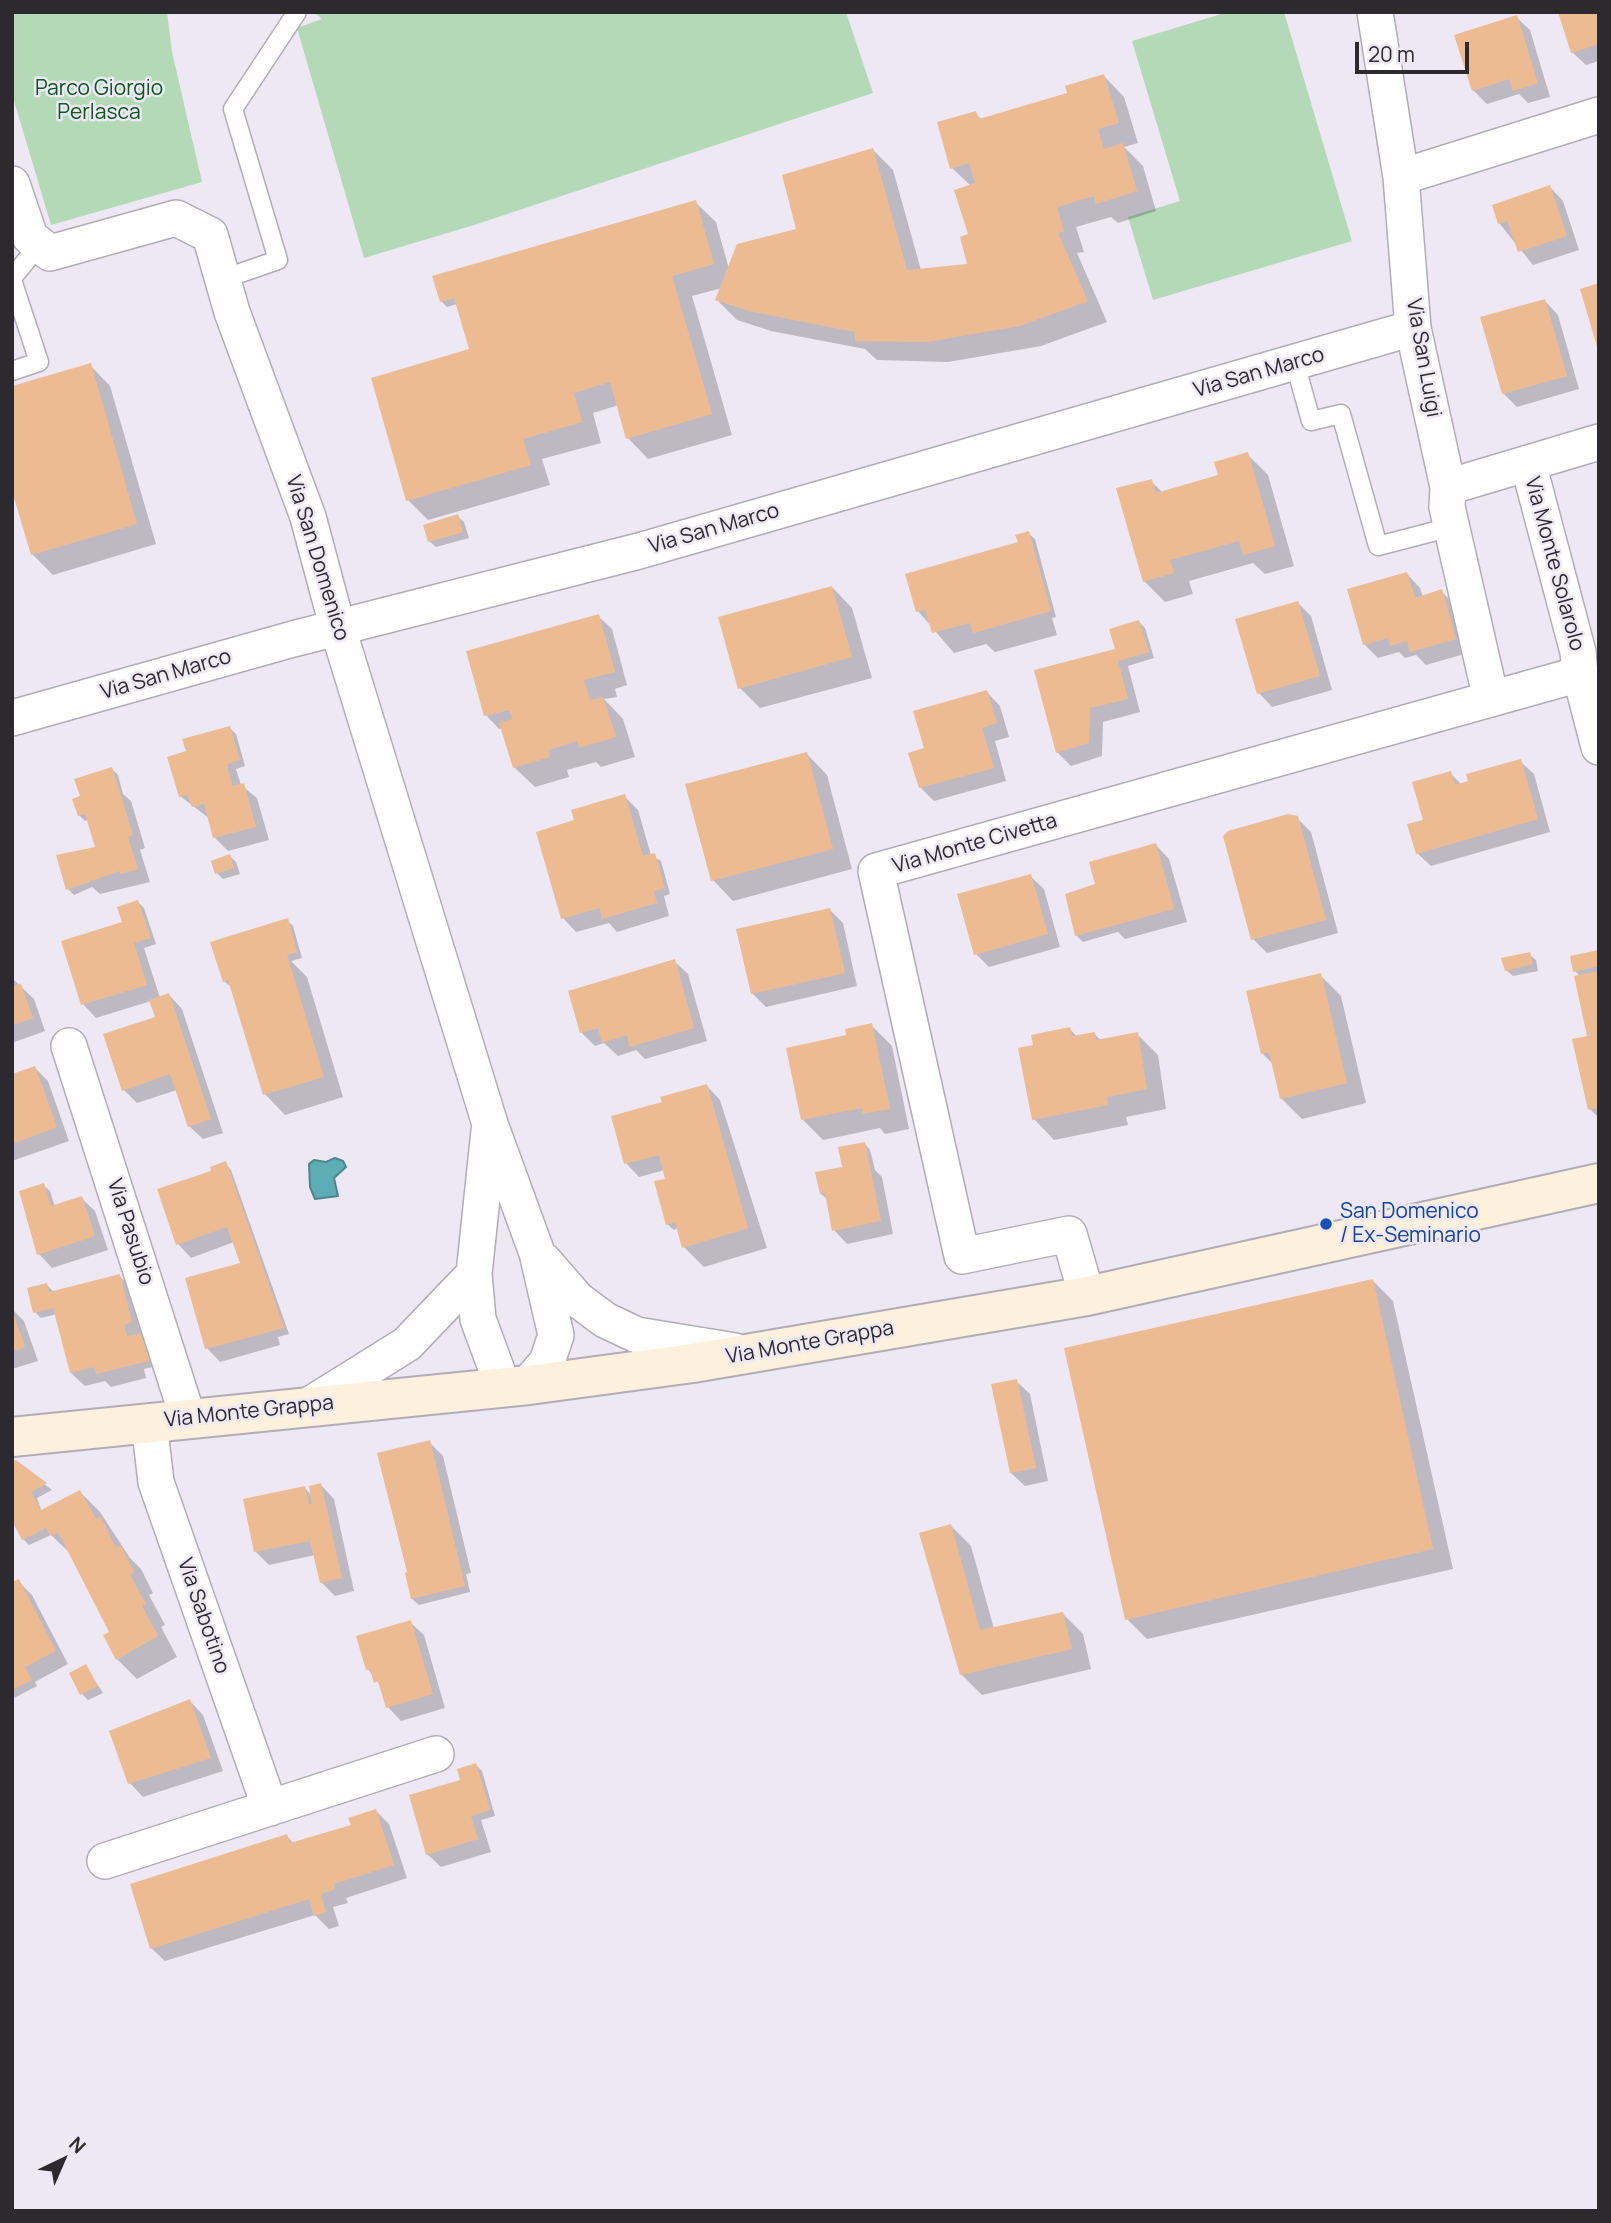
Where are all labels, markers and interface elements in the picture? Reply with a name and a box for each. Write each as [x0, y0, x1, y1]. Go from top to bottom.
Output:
scale bar [1359, 28, 1473, 72]
text: 20 m [1368, 40, 1415, 68]
park label: Parco Giorgio Perlasca [35, 76, 163, 126]
street label: Via San Luigi [1400, 297, 1446, 419]
street label: Via San Marco [1191, 342, 1327, 404]
street label: Via San Domenico [280, 472, 354, 644]
street label: Via Monte Solarolo [1519, 474, 1589, 654]
street label: Via San Marco [646, 498, 782, 560]
street label: Via San Marco [98, 644, 234, 706]
street label: Via Monte Civetta [890, 808, 1060, 880]
street label: Via Pasubio [101, 1176, 159, 1288]
place label: San Domenico / Ex-Seminario [1340, 1199, 1481, 1249]
marker: San Domenico / Ex-Seminario [1318, 1216, 1334, 1232]
street label: Via Monte Grappa [724, 1316, 896, 1370]
street label: Via Monte Grappa [163, 1391, 335, 1433]
street label: Via Sabotino [171, 1555, 235, 1677]
north arrow [28, 2125, 98, 2195]
text: N [64, 2131, 92, 2159]

